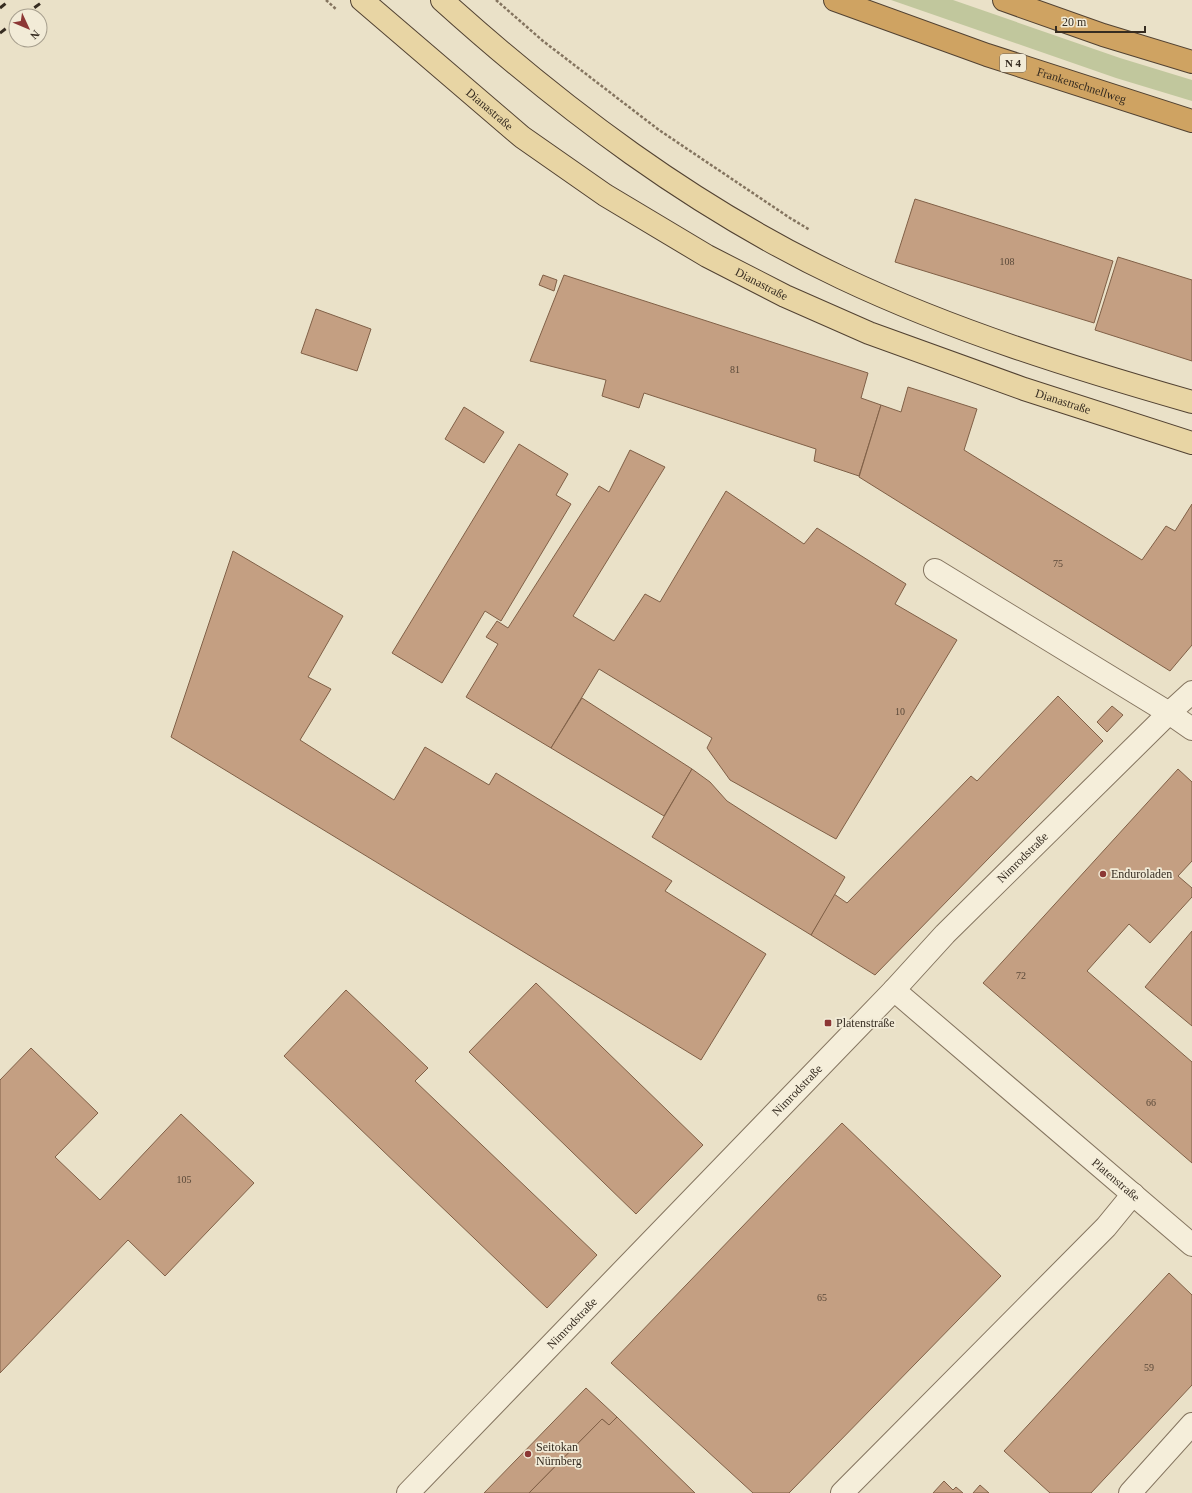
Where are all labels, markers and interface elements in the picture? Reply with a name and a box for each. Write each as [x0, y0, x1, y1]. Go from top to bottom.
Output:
north arrow [8, 8, 48, 48]
scale bar [1056, 8, 1145, 34]
text: 20 m [1062, 15, 1087, 29]
text: N [28, 28, 42, 42]
road number: N 4 [1000, 54, 1026, 72]
street label: Frankenschnellweg [1035, 64, 1128, 106]
street label: Dianastraße [463, 85, 516, 133]
house number: 108 [1000, 256, 1015, 267]
street label: Dianastraße [733, 265, 790, 303]
house number: 81 [730, 364, 740, 375]
street label: Dianastraße [1034, 386, 1092, 417]
house number: 75 [1053, 558, 1063, 569]
house number: 10 [895, 706, 905, 717]
street label: Nimrodstraße [994, 829, 1051, 886]
place label: Enduroladen [1111, 867, 1172, 881]
marker: Enduroladen [1098, 869, 1108, 879]
house number: 72 [1016, 970, 1026, 981]
place label: Platenstraße [836, 1016, 895, 1030]
marker: Platenstraße [823, 1018, 833, 1028]
street label: Nimrodstraße [769, 1062, 825, 1119]
house number: 66 [1146, 1097, 1156, 1108]
street label: Platenstraße [1089, 1155, 1143, 1204]
house number: 105 [177, 1174, 192, 1185]
house number: 65 [817, 1292, 827, 1303]
street label: Nimrodstraße [544, 1295, 600, 1352]
house number: 59 [1144, 1362, 1154, 1373]
place label: Seitokan Nürnberg [536, 1440, 582, 1468]
marker: Seitokan Nürnberg [523, 1449, 533, 1459]

